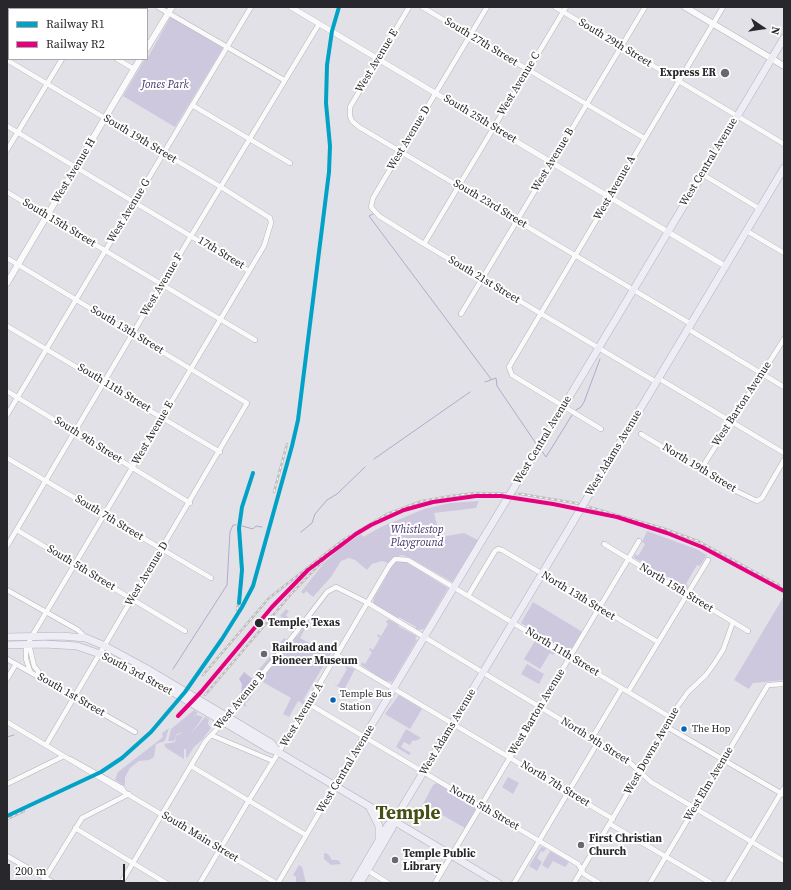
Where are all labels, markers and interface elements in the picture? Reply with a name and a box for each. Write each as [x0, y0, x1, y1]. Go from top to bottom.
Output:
legend [8, 8, 148, 60]
north arrow [743, 8, 783, 48]
street label: South 27th Street [442, 15, 520, 69]
text: Railway R1 [46, 16, 105, 32]
street label: South 29th Street [576, 16, 654, 70]
text: N [767, 25, 783, 36]
street label: West Avenue E [353, 27, 401, 95]
text: Railway R2 [46, 36, 105, 52]
street label: West Avenue C [495, 50, 543, 118]
place label: Express ER [660, 66, 716, 80]
marker: Express ER [719, 67, 731, 79]
park label: Jones Park [141, 78, 189, 92]
street label: South 25th Street [441, 92, 519, 146]
street label: West Avenue D [385, 103, 433, 173]
street label: South 19th Street [101, 112, 179, 166]
street label: West Central Avenue [677, 115, 741, 209]
street label: West Avenue B [529, 126, 577, 194]
street label: West Avenue H [49, 136, 99, 206]
street label: West Avenue A [591, 153, 639, 223]
street label: West Avenue G [105, 177, 153, 245]
street label: South 23rd Street [451, 177, 529, 231]
street label: South 15th Street [20, 196, 98, 250]
street label: 17th Street [195, 234, 247, 272]
street label: West Avenue F [138, 251, 186, 319]
street label: South 21st Street [446, 253, 522, 307]
street label: South 13th Street [88, 303, 166, 357]
street label: West Barton Avenue [710, 359, 774, 449]
street label: South 11th Street [75, 361, 153, 415]
street label: West Central Avenue [511, 393, 575, 487]
street label: West Avenue E [129, 399, 177, 467]
street label: West Adams Avenue [583, 407, 645, 499]
street label: South 9th Street [52, 414, 124, 466]
street label: North 19th Street [660, 441, 738, 495]
street label: South 7th Street [72, 492, 146, 544]
park label: Whistlestop Playground [390, 523, 444, 549]
street label: West Avenue D [123, 539, 171, 609]
street label: South 5th Street [44, 542, 118, 594]
street label: North 15th Street [637, 561, 715, 615]
street label: North 13th Street [539, 569, 617, 623]
place label: Temple, Texas [268, 616, 340, 630]
marker: Temple, Texas [253, 617, 265, 629]
street label: North 11th Street [523, 625, 601, 679]
place label: Railroad and Pioneer Museum [272, 641, 358, 667]
marker: Railroad and Pioneer Museum [259, 649, 269, 659]
street label: South 3rd Street [99, 650, 175, 698]
street label: West Barton Avenue [506, 666, 568, 758]
street label: West Avenue B [212, 669, 268, 733]
street label: South 1st Street [35, 670, 107, 720]
street label: West Avenue A [278, 681, 326, 749]
street label: West Adams Avenue [417, 686, 479, 778]
place label: Temple Bus Station [340, 688, 392, 712]
marker: Temple Bus Station [328, 695, 338, 705]
street label: West Downs Avenue [622, 705, 682, 797]
street label: North 9th Street [558, 715, 632, 767]
street label: West Central Avenue [314, 722, 378, 816]
place label: The Hop [692, 723, 730, 735]
marker: The Hop [679, 724, 689, 734]
street label: West Elm Avenue [681, 744, 737, 824]
street label: North 7th Street [518, 758, 592, 810]
street label: North 5th Street [447, 783, 521, 833]
district label: Temple [375, 803, 441, 825]
street label: South Main Street [159, 809, 241, 865]
place label: First Christian Church [589, 832, 662, 858]
marker: First Christian Church [576, 840, 586, 850]
place label: Temple Public Library [403, 847, 476, 873]
marker: Temple Public Library [390, 855, 400, 865]
scale bar [10, 856, 127, 882]
text: 200 m [15, 863, 47, 879]

